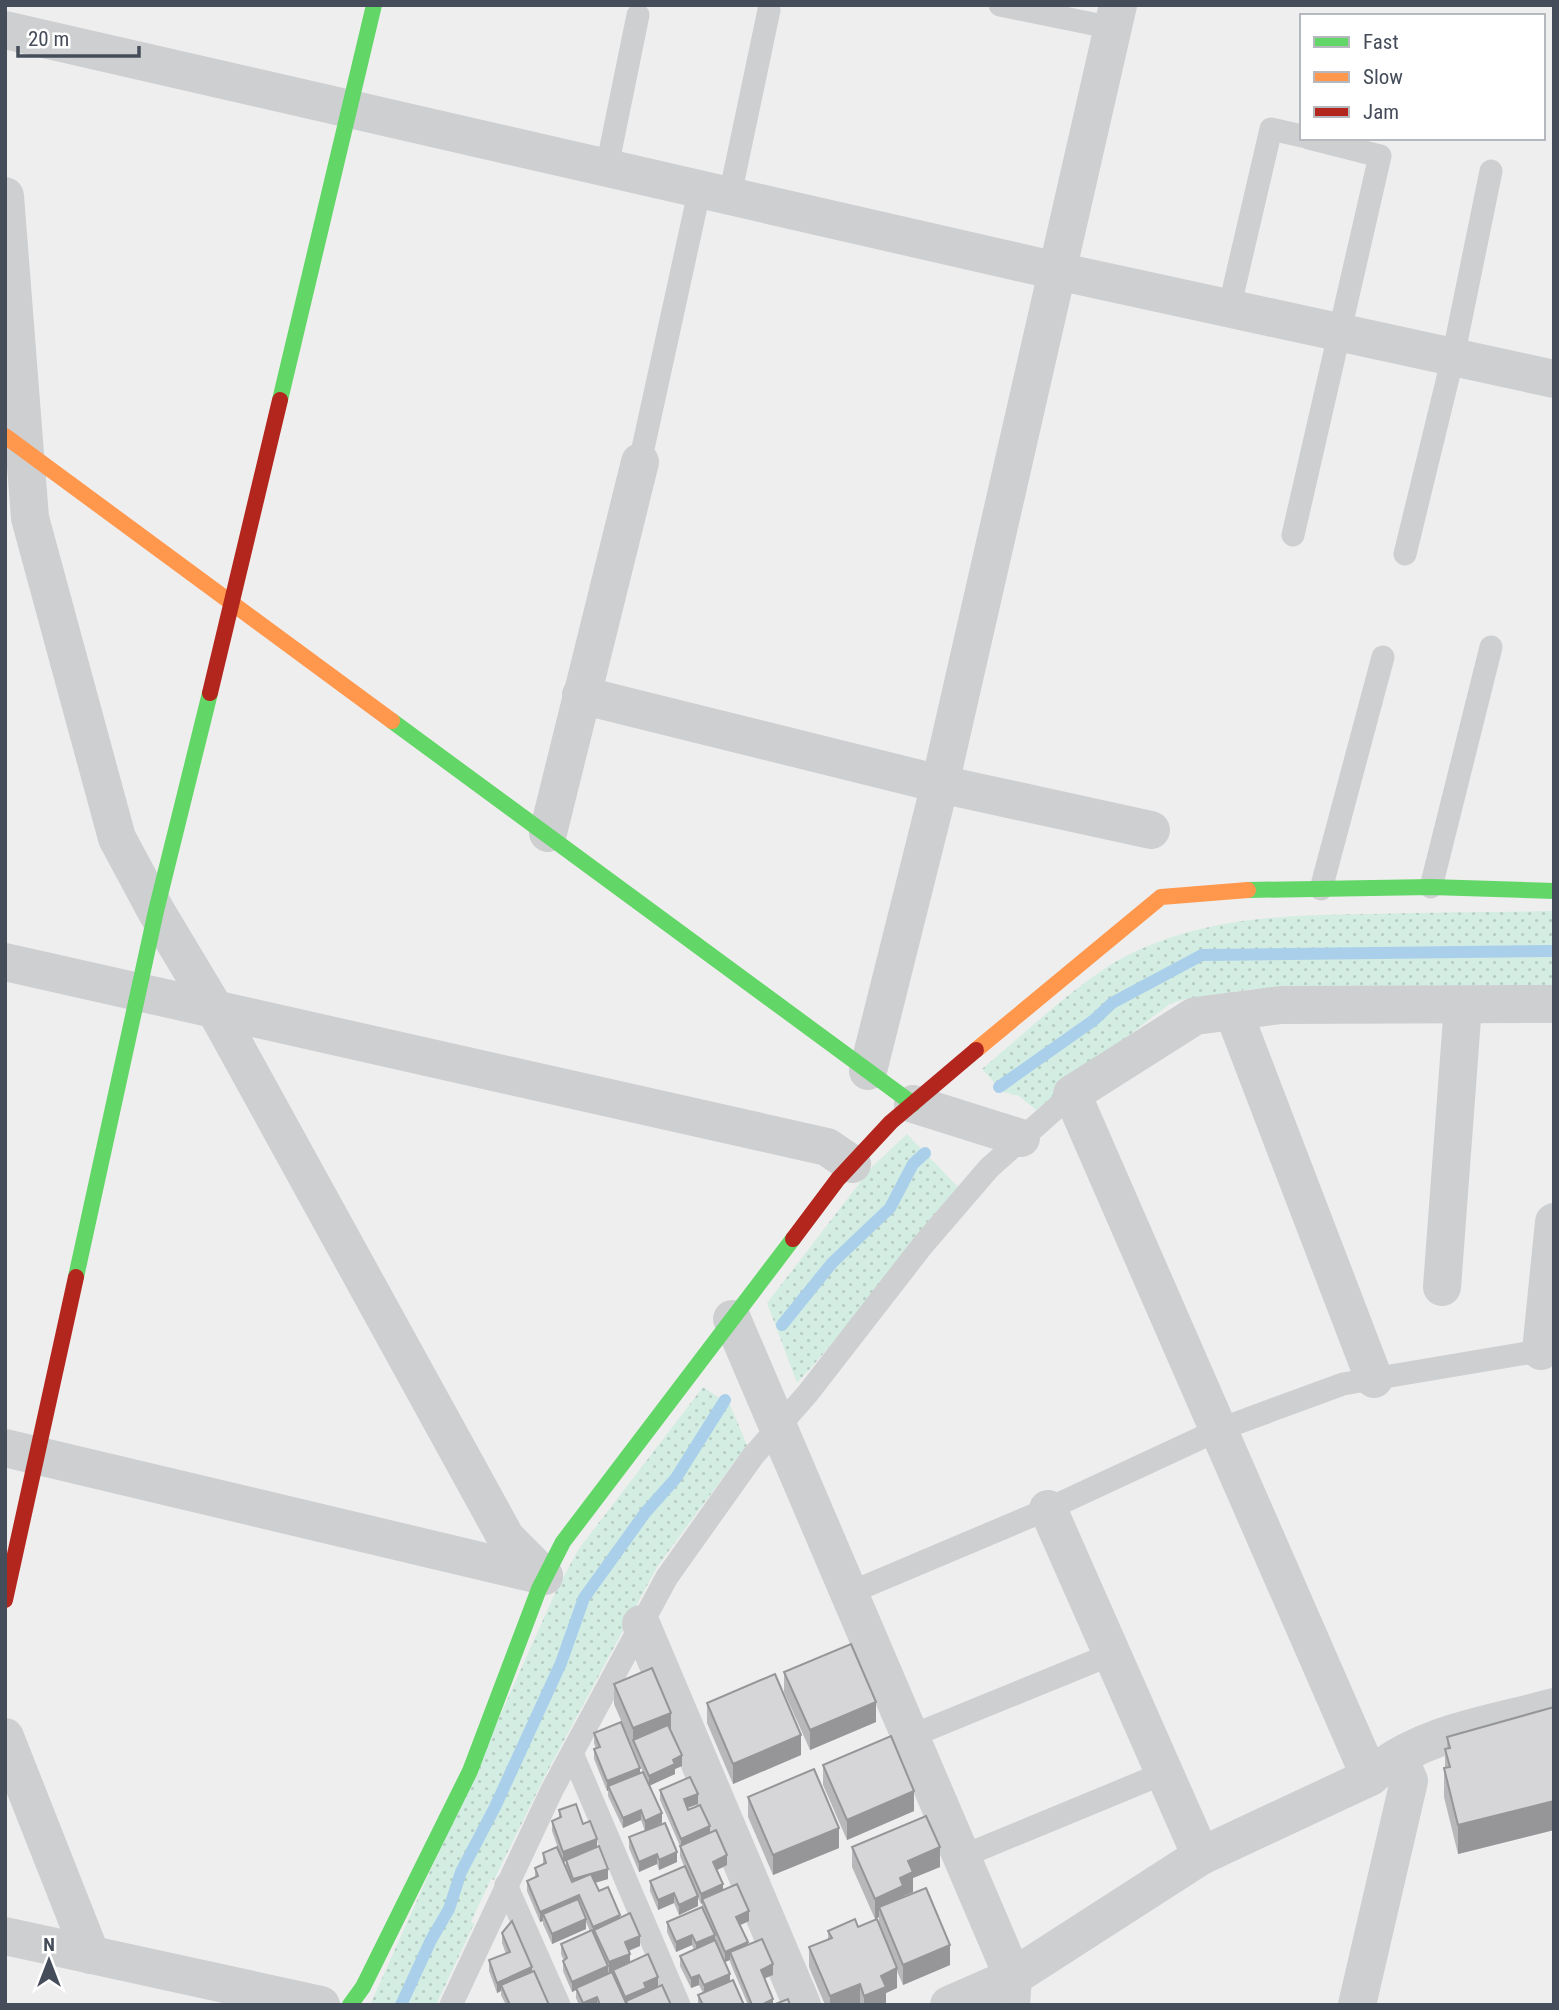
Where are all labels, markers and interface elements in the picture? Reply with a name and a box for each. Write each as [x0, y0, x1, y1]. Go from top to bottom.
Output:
scale bar [18, 14, 138, 58]
legend [1300, 14, 1545, 140]
text: 20 m [28, 27, 69, 51]
text: Fast [1363, 30, 1399, 54]
text: Slow [1363, 65, 1403, 89]
text: Jam [1363, 100, 1399, 124]
north arrow [14, 1926, 84, 1996]
text: N [43, 1933, 55, 1956]

